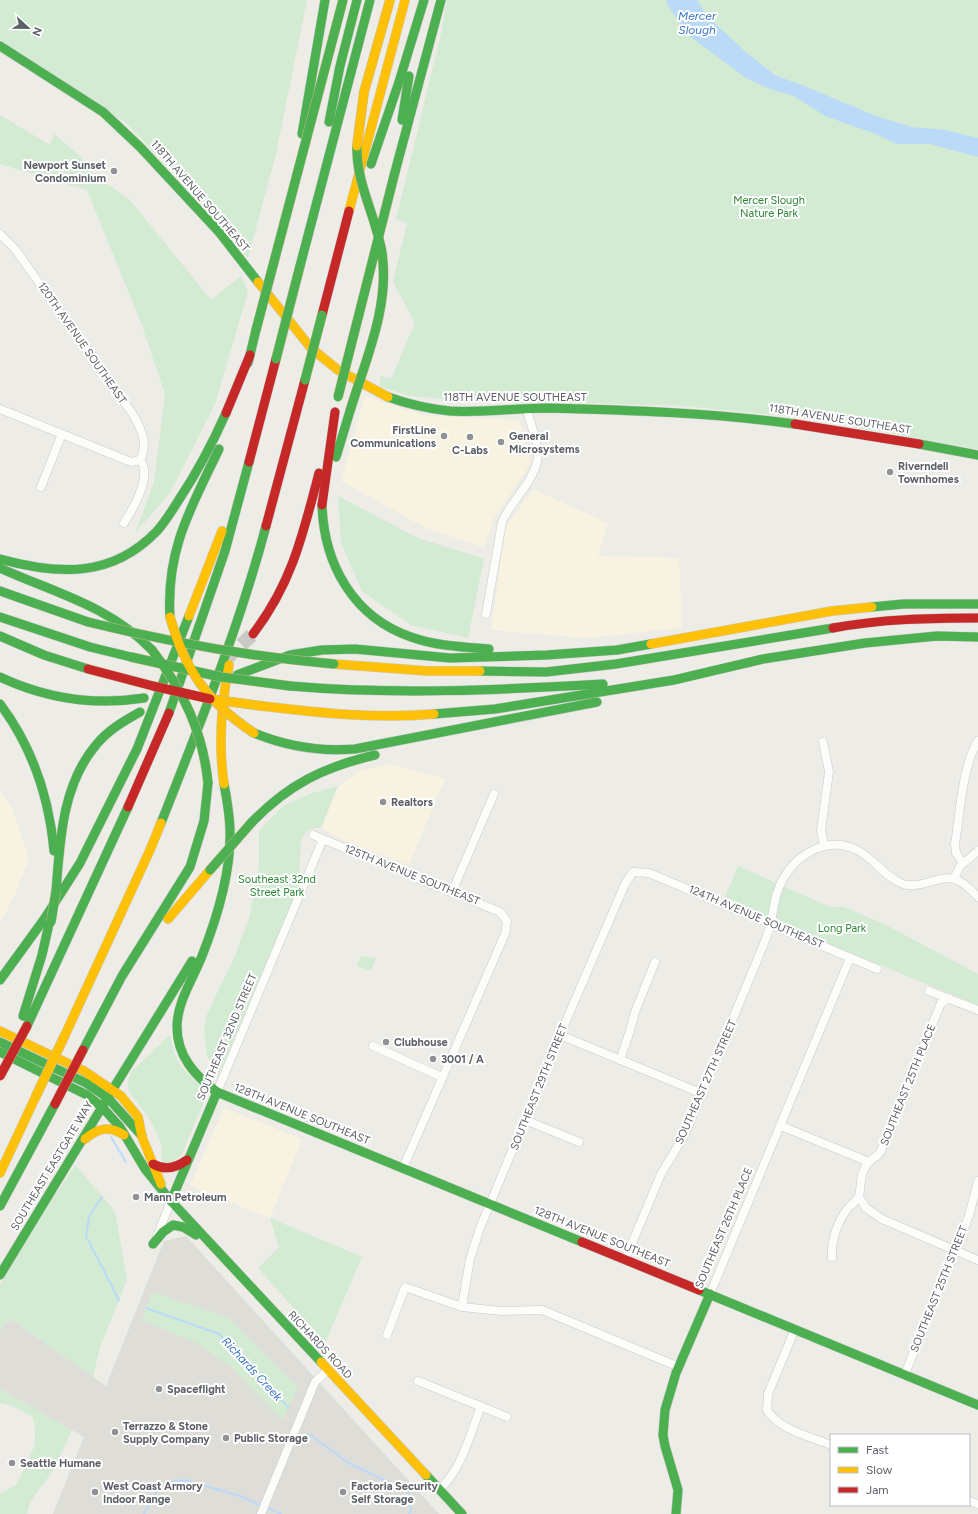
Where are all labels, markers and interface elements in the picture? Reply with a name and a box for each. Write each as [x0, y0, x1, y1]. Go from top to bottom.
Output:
north arrow [8, 8, 48, 48]
water label: Mercer Slough [678, 9, 717, 37]
text: N [29, 25, 44, 38]
street label: 118TH AVENUE SOUTHEAST [148, 138, 252, 254]
place label: Newport Sunset Condominium [23, 159, 107, 185]
marker: Newport Sunset Condominium [109, 166, 119, 176]
park label: Mercer Slough Nature Park [733, 194, 805, 220]
street label: 120TH AVENUE SOUTHEAST [35, 280, 129, 406]
street label: 118TH AVENUE SOUTHEAST [443, 391, 587, 404]
street label: 118TH AVENUE SOUTHEAST [768, 401, 912, 437]
place label: FirstLine Communications [350, 424, 436, 450]
place label: General Microsystems [509, 430, 580, 456]
marker: FirstLine Communications [439, 431, 449, 441]
marker: C-Labs [465, 432, 475, 442]
marker: General Microsystems [496, 437, 506, 447]
place label: C-Labs [452, 444, 488, 457]
place label: Riverndell Townhomes [898, 460, 959, 486]
marker: Riverndell Townhomes [885, 467, 895, 477]
place label: Realtors [391, 796, 433, 809]
marker: Realtors [378, 797, 388, 807]
street label: 125TH AVENUE SOUTHEAST [342, 842, 482, 908]
park label: Southeast 32nd Street Park [238, 873, 316, 899]
street label: 124TH AVENUE SOUTHEAST [687, 883, 825, 951]
park label: Long Park [818, 922, 867, 935]
street label: SOUTHEAST 32ND STREET [194, 972, 260, 1102]
street label: SOUTHEAST 27TH STREET [673, 1018, 739, 1146]
street label: SOUTHEAST 29TH STREET [508, 1022, 570, 1152]
street label: SOUTHEAST 25TH PLACE [878, 1022, 938, 1148]
place label: Clubhouse [394, 1036, 448, 1049]
marker: Clubhouse [381, 1037, 391, 1047]
place label: 3001 / A [441, 1053, 484, 1066]
marker: 3001 / A [428, 1054, 438, 1064]
street label: 128TH AVENUE SOUTHEAST [232, 1081, 372, 1147]
street label: SOUTHEAST EASTGATE WAY [8, 1099, 96, 1233]
street label: SOUTHEAST 26TH PLACE [693, 1166, 755, 1290]
place label: Mann Petroleum [144, 1191, 227, 1204]
marker: Mann Petroleum [131, 1192, 141, 1202]
street label: 128TH AVENUE SOUTHEAST [532, 1204, 672, 1270]
street label: SOUTHEAST 25TH STREET [908, 1224, 970, 1354]
street label: RICHARDS ROAD [285, 1308, 355, 1382]
water label: Richards Creek [219, 1334, 286, 1405]
place label: Spaceflight [167, 1383, 226, 1396]
marker: Spaceflight [154, 1384, 164, 1394]
place label: Terrazzo & Stone Supply Company [123, 1420, 210, 1446]
marker: Terrazzo & Stone Supply Company [110, 1427, 120, 1437]
place label: Public Storage [234, 1432, 308, 1445]
marker: Public Storage [221, 1433, 231, 1443]
legend [830, 1434, 970, 1506]
text: Fast [866, 1443, 889, 1457]
place label: Seattle Humane [20, 1457, 101, 1470]
marker: Seattle Humane [7, 1458, 17, 1468]
text: Slow [866, 1463, 893, 1477]
place label: West Coast Armory Indoor Range [103, 1480, 203, 1506]
place label: Factoria Security Self Storage [351, 1480, 439, 1506]
text: Jam [866, 1483, 889, 1497]
marker: West Coast Armory Indoor Range [90, 1487, 100, 1497]
marker: Factoria Security Self Storage [338, 1487, 348, 1497]

